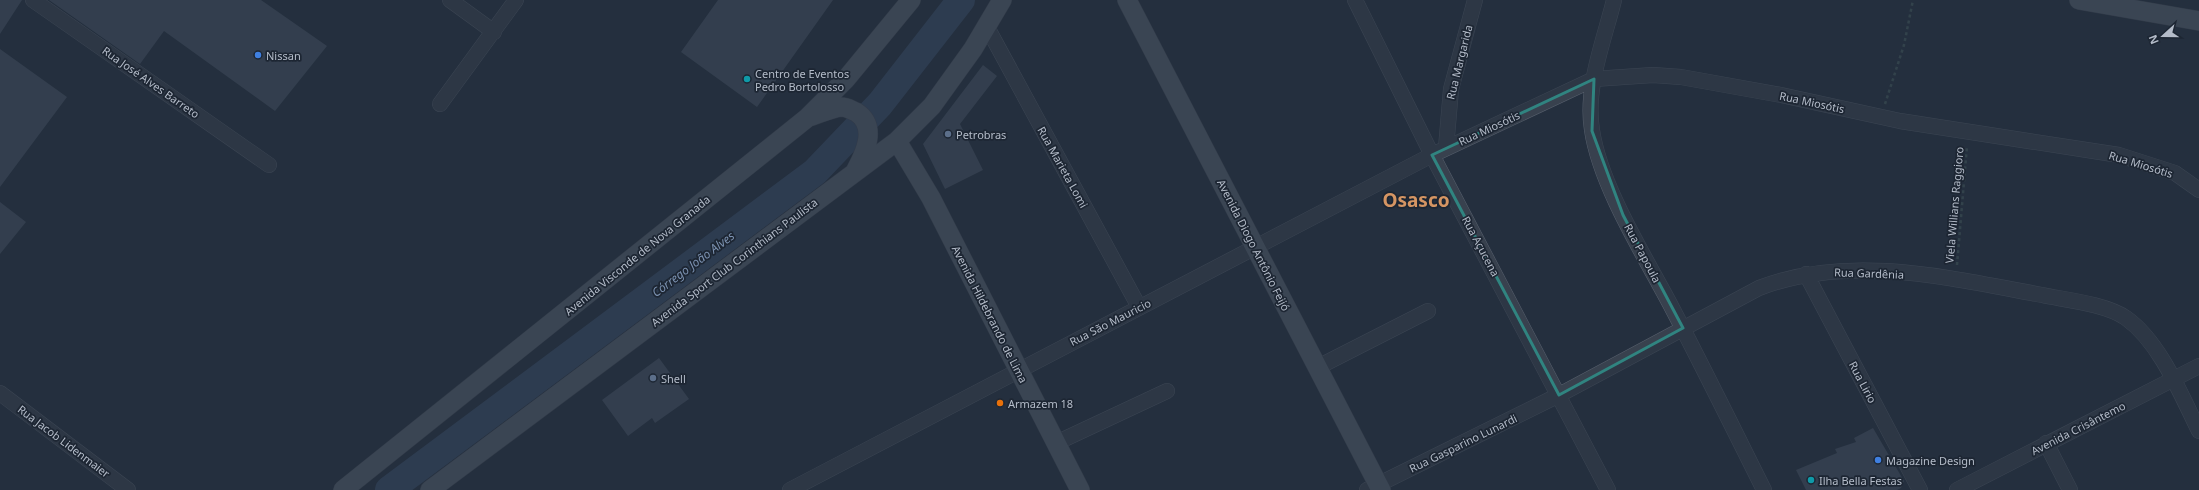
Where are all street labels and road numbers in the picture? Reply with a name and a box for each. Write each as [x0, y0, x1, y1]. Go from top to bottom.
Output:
street label: Rua Margarida [1442, 23, 1476, 101]
street label: Rua José Alves Barreto [99, 43, 203, 121]
street label: Rua Miosótis [1778, 88, 1846, 116]
street label: Rua Miosótis [1456, 107, 1522, 149]
street label: Rua Marieta Lomi [1034, 124, 1092, 210]
street label: Viela Willians Raggioro [1941, 146, 1967, 264]
street label: Rua Miosótis [2107, 147, 2175, 181]
street label: Avenida Diogo Antônio Feijó [1214, 177, 1294, 314]
street label: Avenida Visconde de Nova Granada [561, 192, 713, 318]
street label: Avenida Sport Club Corinthians Paulista [648, 194, 820, 330]
street label: Rua Açucena [1459, 213, 1503, 279]
street label: Rua Papoula [1621, 221, 1665, 285]
street label: Avenida Hildebrando de Lima [949, 243, 1031, 385]
street label: Rua Gardênia [1834, 264, 1904, 282]
street label: Rua São Mauricio [1067, 295, 1154, 349]
street label: Rua Lirio [1846, 358, 1880, 406]
street label: Avenida Crisântemo [2028, 398, 2128, 458]
street label: Rua Jacob Lidenmaier [15, 401, 114, 481]
street label: Rua Gasparino Lunardi [1407, 410, 1519, 476]

